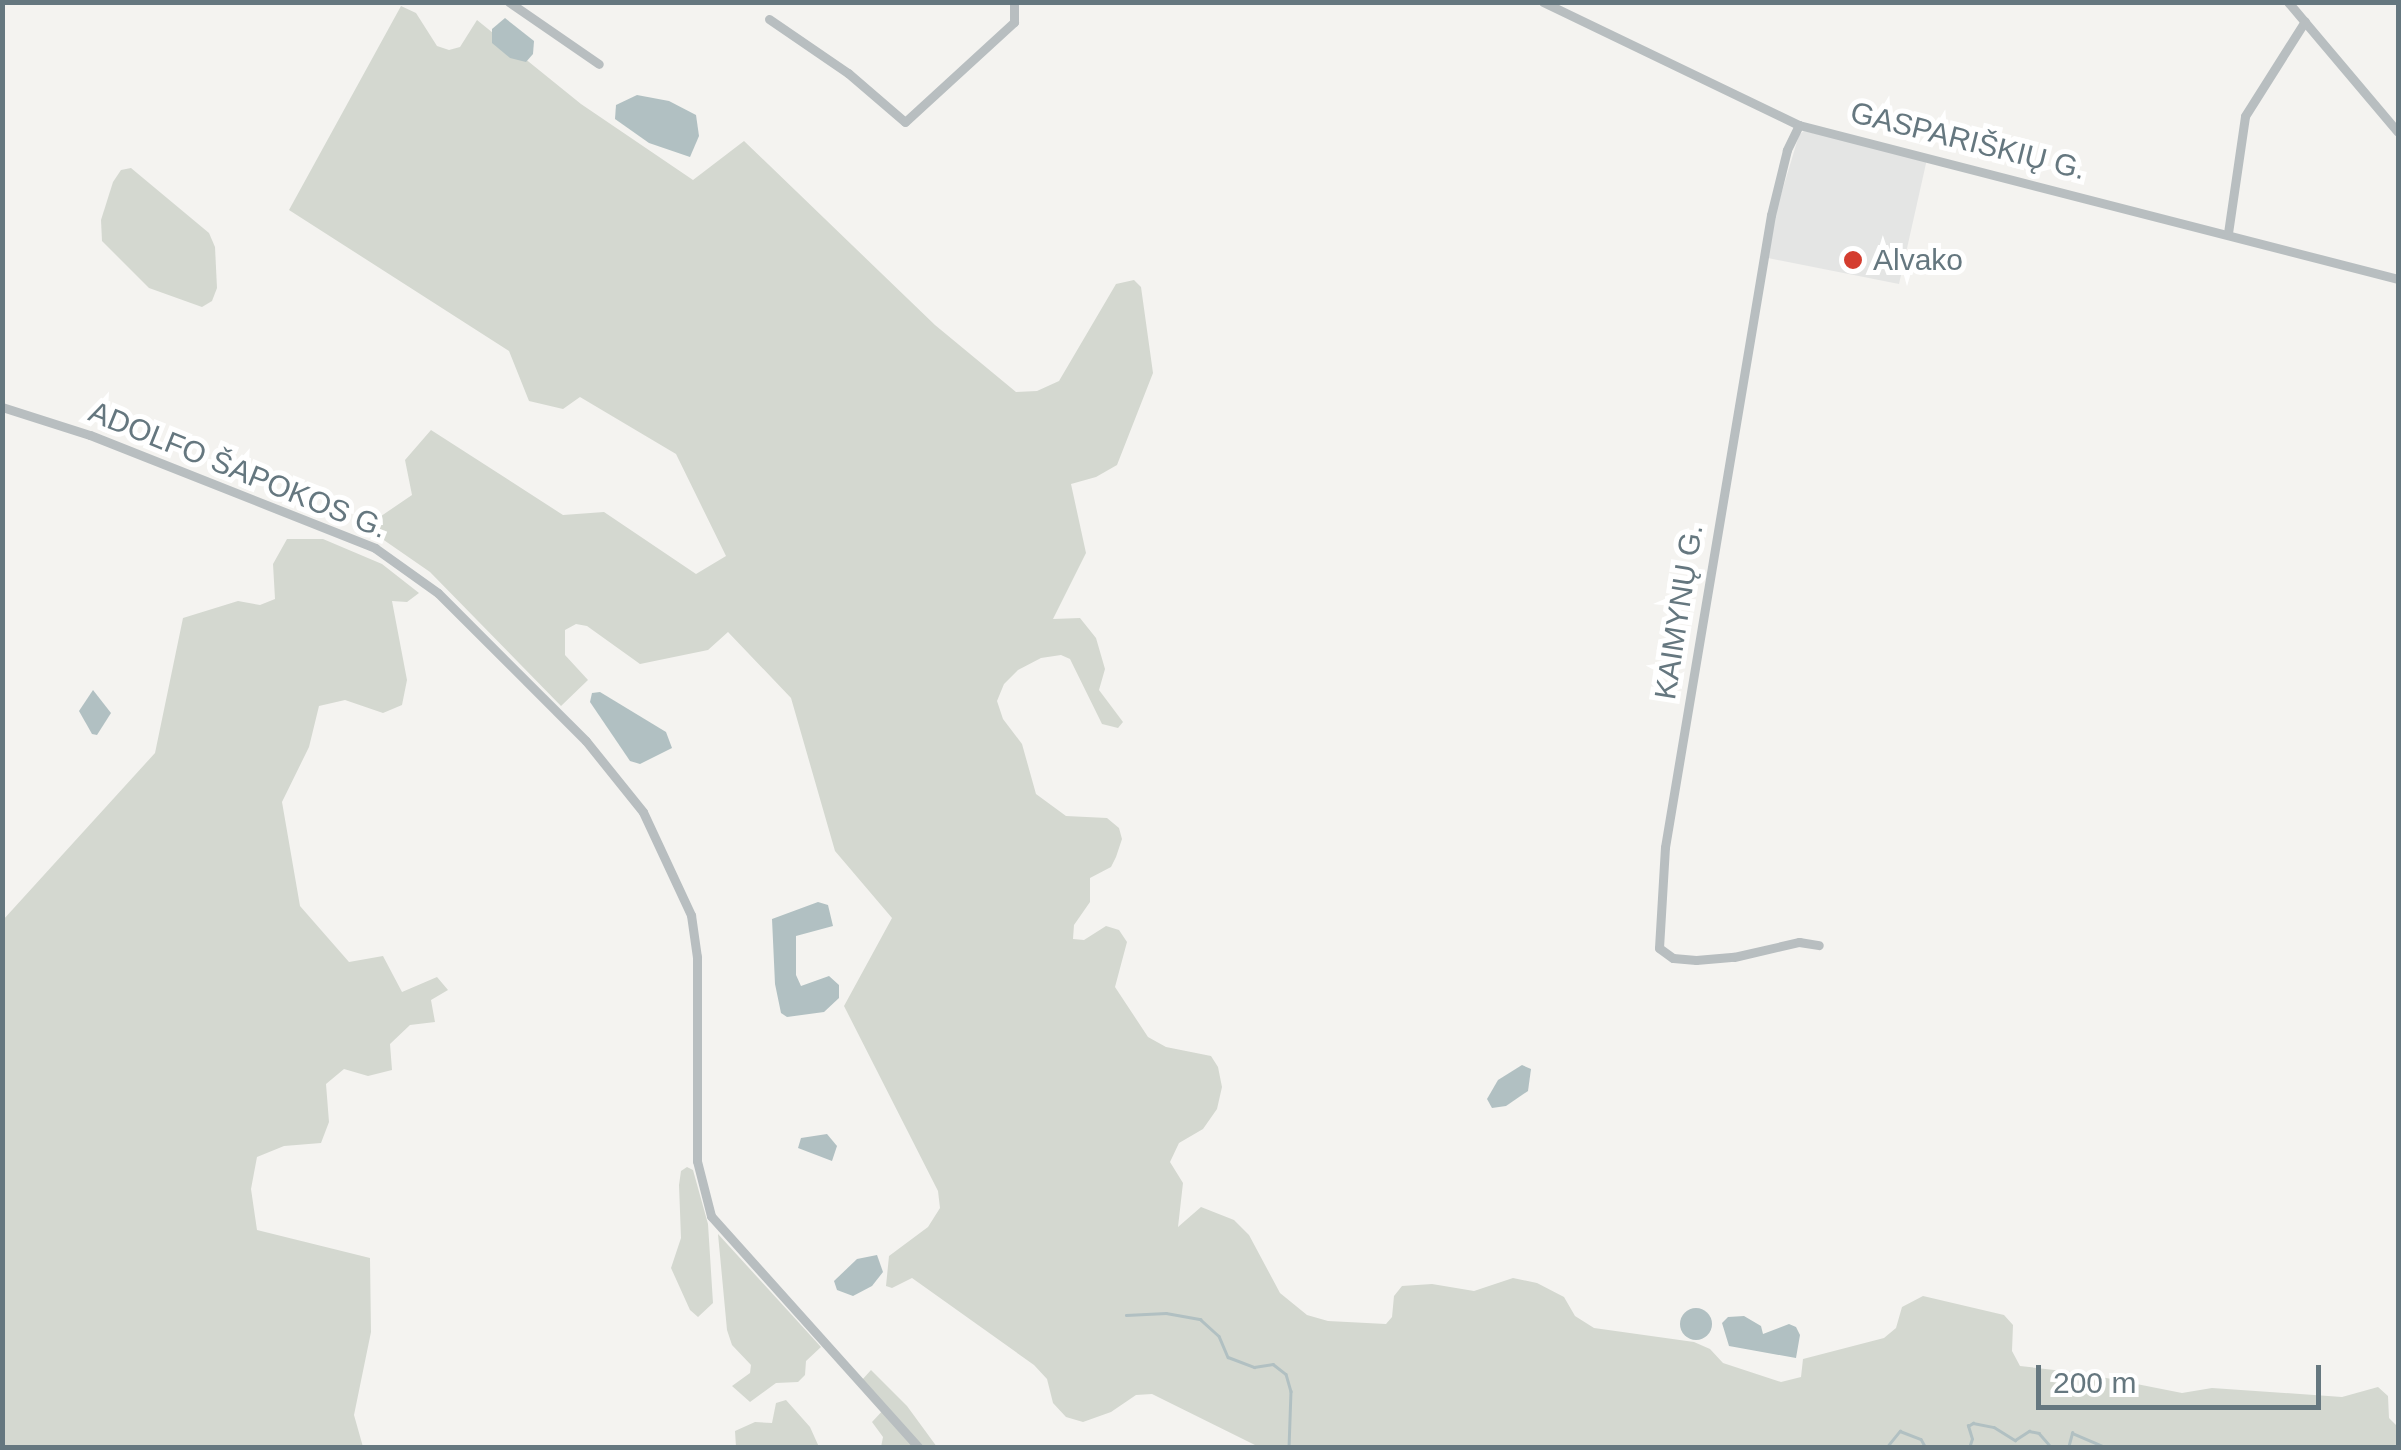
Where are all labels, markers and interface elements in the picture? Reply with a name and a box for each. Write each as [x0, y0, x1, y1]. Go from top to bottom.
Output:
street label: GASPARIŠKIŲ G. [1847, 94, 2089, 188]
place label: Alvako [1873, 242, 1963, 278]
marker: Alvako [1842, 249, 1864, 271]
street label: ADOLFO ŠAPOKOS G. [84, 394, 392, 546]
street label: KAIMYNŲ G. [1647, 522, 1711, 702]
scale bar [2041, 1345, 2326, 1407]
text: 200 m [2053, 1366, 2136, 1399]

